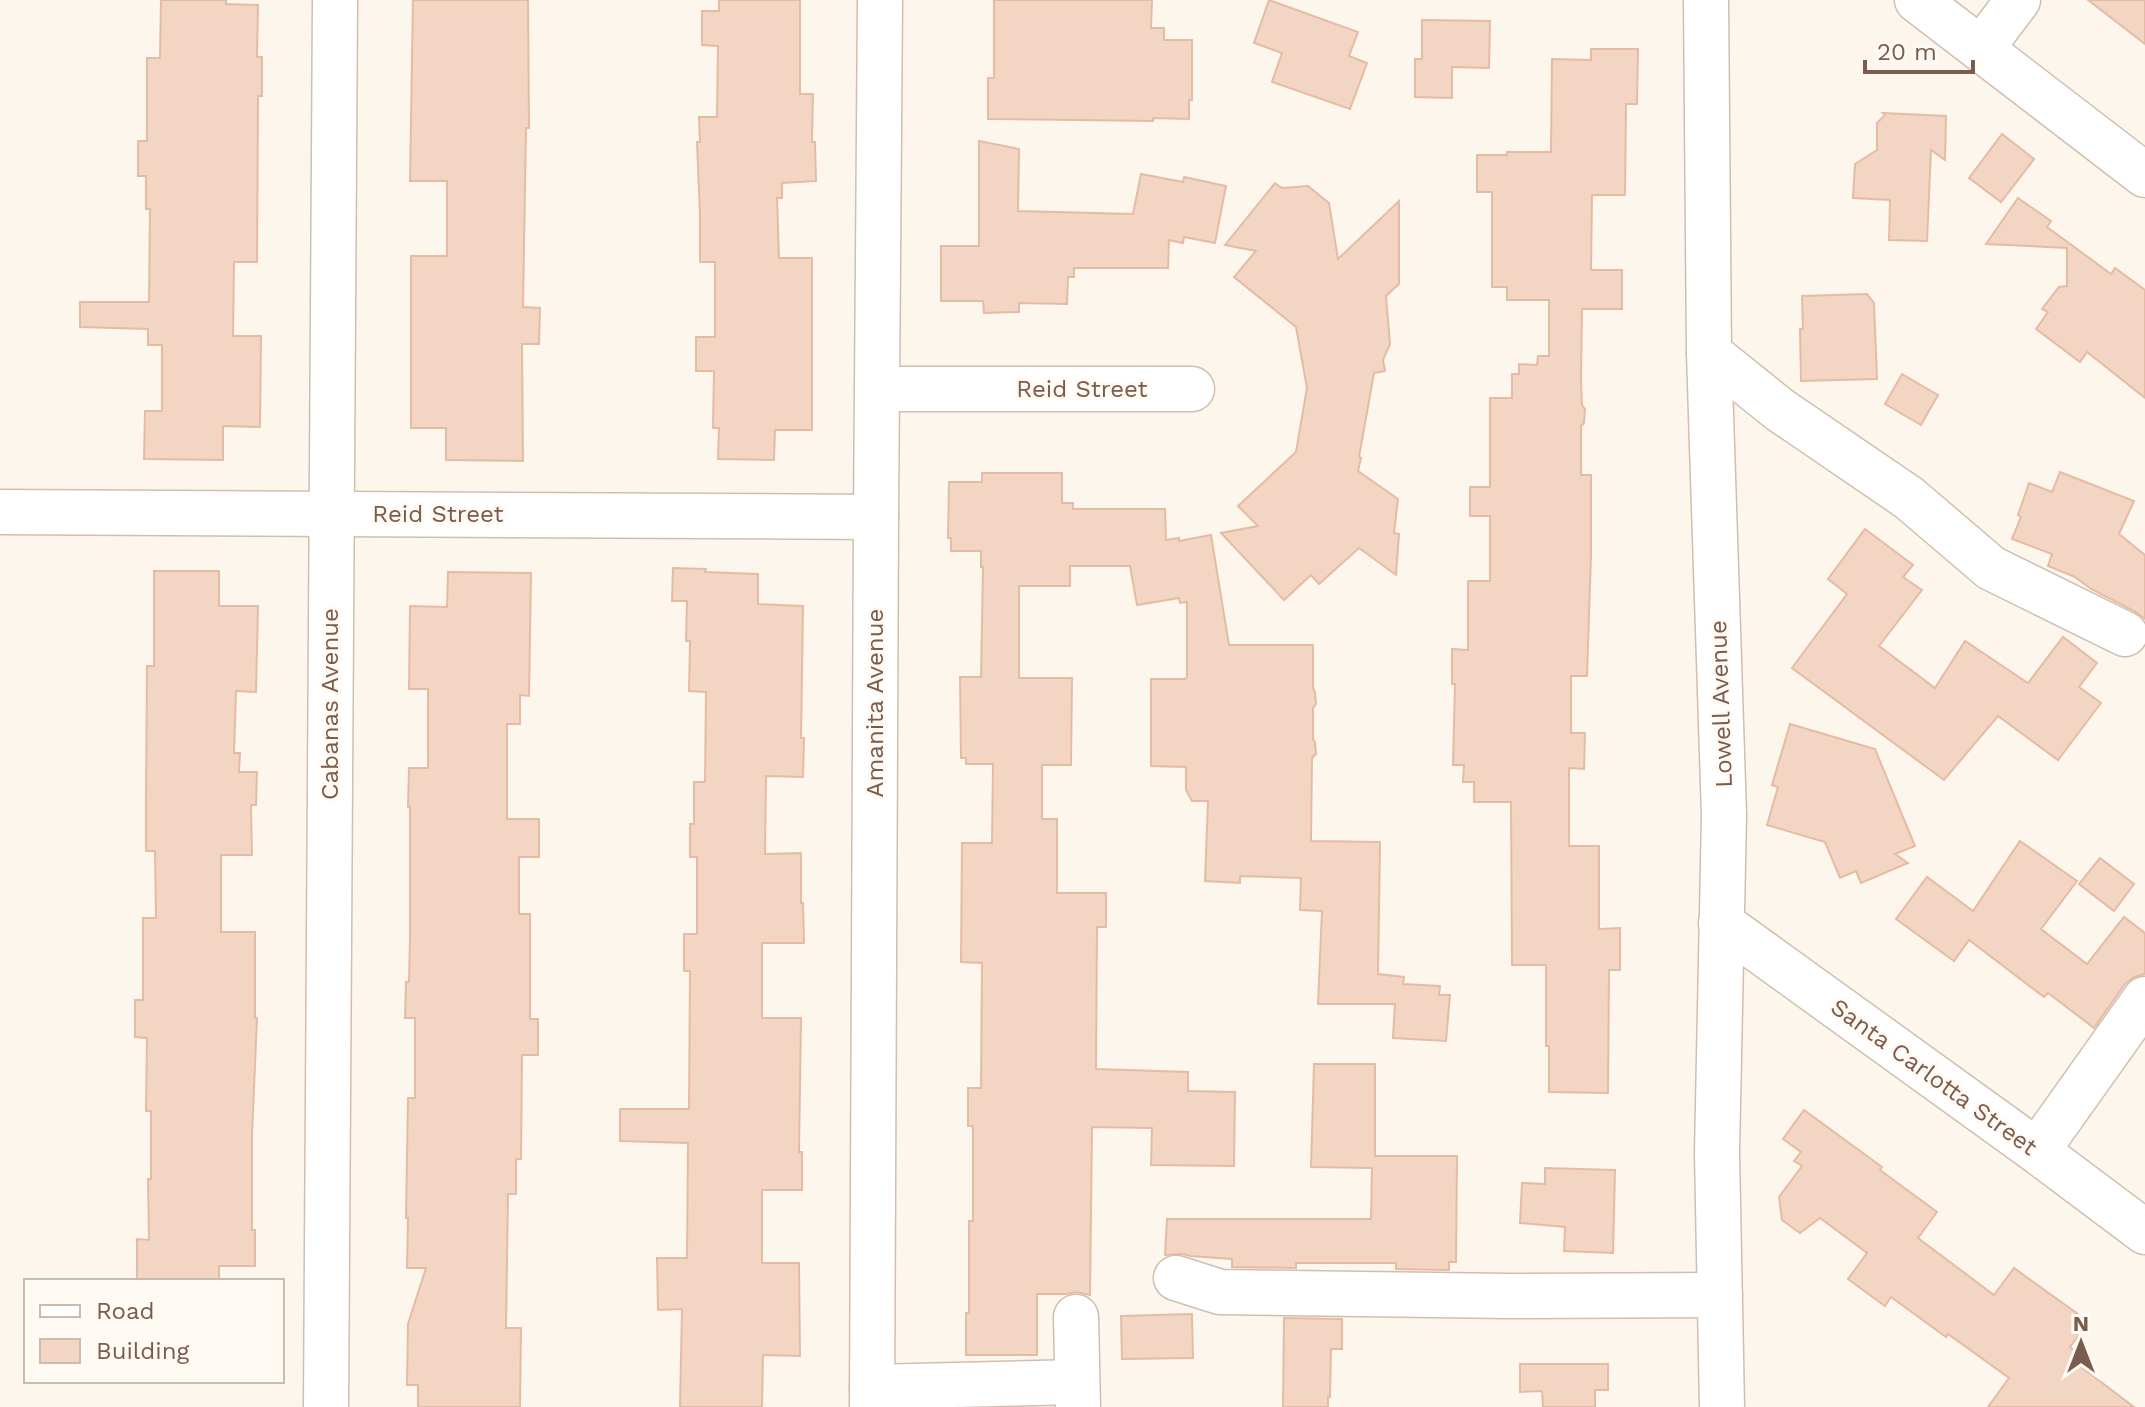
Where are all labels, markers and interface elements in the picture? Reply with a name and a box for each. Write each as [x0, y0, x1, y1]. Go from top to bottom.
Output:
scale bar [1865, 24, 1973, 74]
text: 20 m [1877, 38, 1937, 66]
street label: Reid Street [1016, 375, 1148, 403]
street label: Reid Street [372, 500, 504, 528]
street label: Cabanas Avenue [316, 608, 344, 800]
street label: Amanita Avenue [861, 609, 889, 797]
street label: Lowell Avenue [1704, 620, 1738, 788]
street label: Santa Carlotta Street [1825, 993, 2043, 1161]
legend [24, 1279, 284, 1383]
text: Road [96, 1297, 155, 1325]
north arrow [2041, 1303, 2121, 1383]
text: N [2073, 1311, 2089, 1336]
text: Building [96, 1337, 189, 1365]

